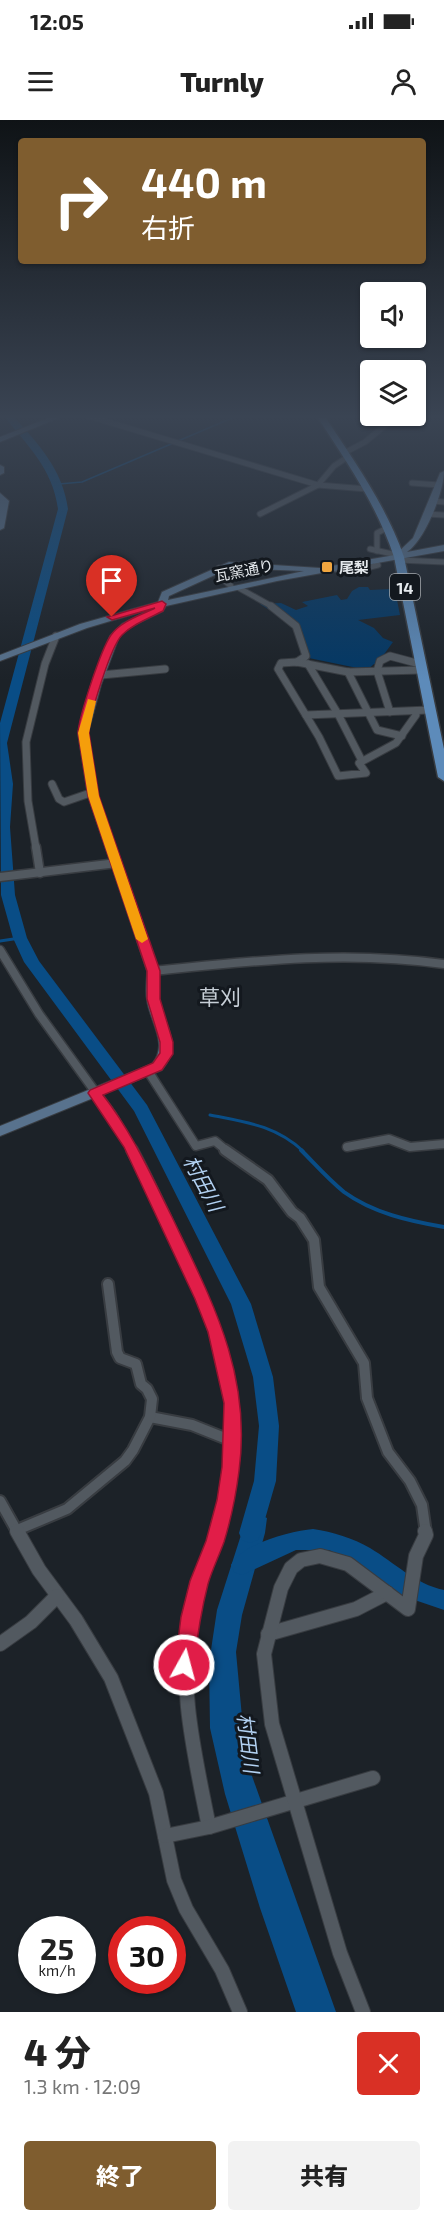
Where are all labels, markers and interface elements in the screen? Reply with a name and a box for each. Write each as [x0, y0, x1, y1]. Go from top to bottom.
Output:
text: 12:05 [30, 8, 84, 34]
icon: menu [24, 65, 57, 98]
text: Turnly [180, 65, 264, 97]
icon: person [387, 65, 420, 98]
text: 440 m [141, 156, 267, 206]
icon: right [42, 162, 120, 240]
text: 右折 [141, 211, 195, 243]
map controls [360, 282, 426, 426]
button: sound [360, 282, 426, 348]
button: layers [360, 360, 426, 426]
pin [86, 555, 137, 617]
street label: 瓦窯通り [213, 555, 275, 585]
place label: 尾梨 [339, 558, 369, 576]
marker: 尾梨 [320, 560, 334, 574]
icon: arrive [95, 564, 128, 597]
road number: 14 [390, 574, 420, 600]
district label: 草刈 [199, 984, 241, 1009]
water label: 村田川 [179, 1151, 230, 1217]
position arrow [152, 1633, 216, 1697]
water label: 村田川 [233, 1712, 265, 1776]
speed limit sign: 30 [108, 1916, 186, 1994]
text: 25 [40, 1930, 74, 1966]
text: km/h [38, 1961, 76, 1979]
text: 4 分 [24, 2030, 91, 2073]
button: close [357, 2032, 420, 2095]
text: 1.3 km · 12:09 [24, 2074, 141, 2098]
button: 終了 [24, 2141, 216, 2210]
button: 共有 [228, 2141, 420, 2210]

